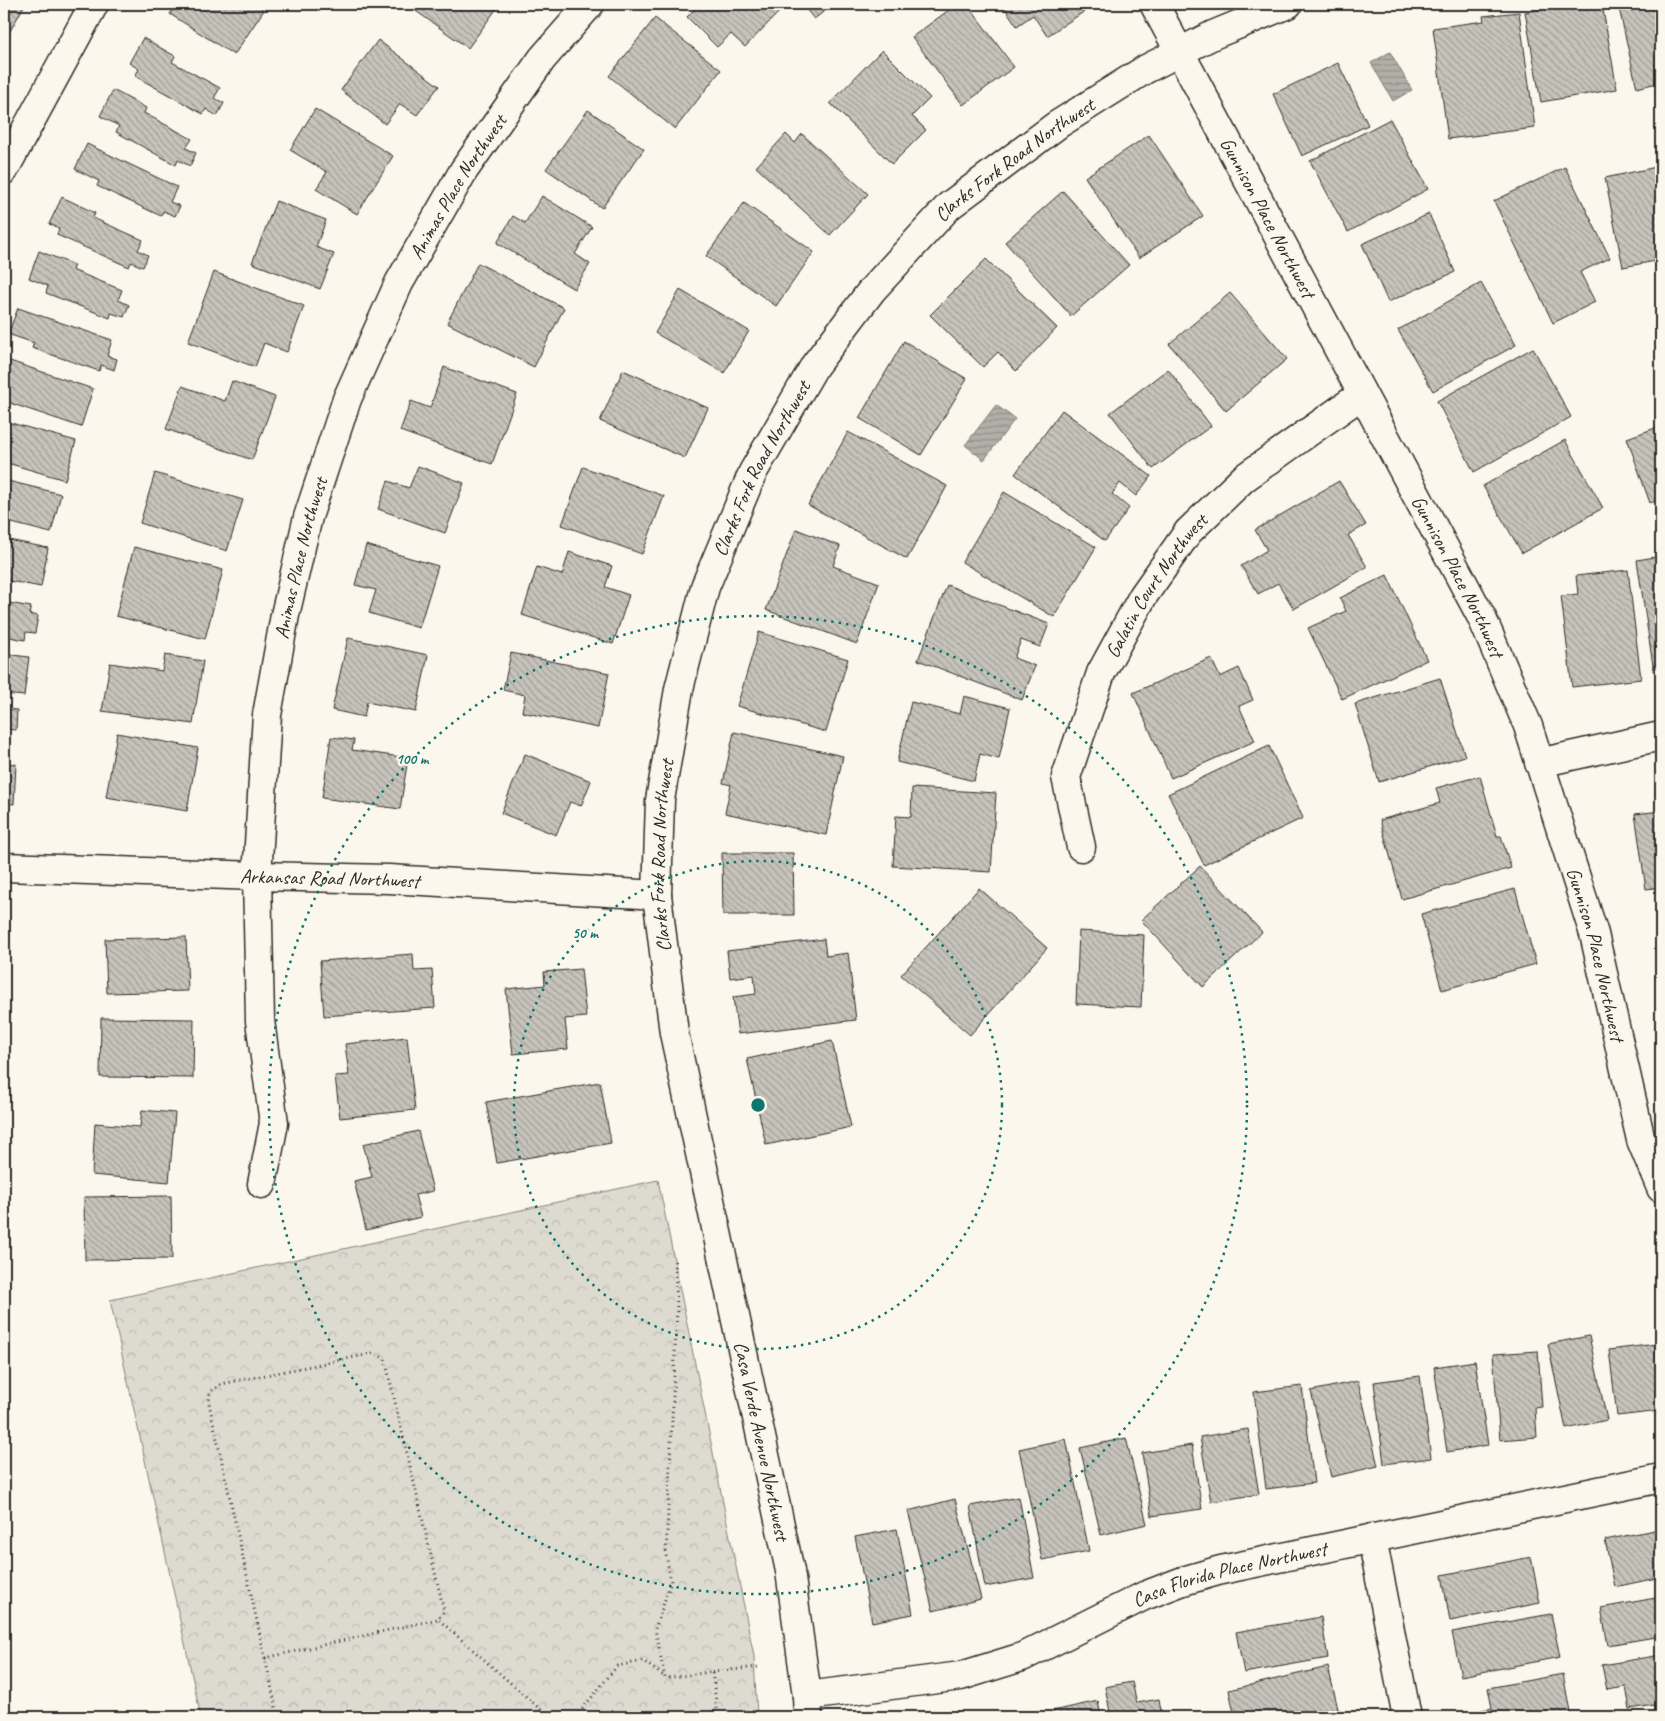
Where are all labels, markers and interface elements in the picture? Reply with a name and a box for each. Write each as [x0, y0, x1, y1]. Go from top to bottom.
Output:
street label: Clarks Fork Road Northwest [929, 91, 1101, 227]
street label: Animas Place Northwest [404, 108, 514, 263]
street label: Gunnison Place Northwest [1215, 133, 1322, 305]
street label: Clarks Fork Road Northwest [707, 374, 817, 560]
street label: Animas Place Northwest [269, 472, 334, 641]
street label: Gunnison Place Northwest [1406, 491, 1510, 664]
street label: Galatin Court Northwest [1100, 507, 1215, 662]
text: 100 m [396, 750, 430, 769]
street label: Clarks Fork Road Northwest [645, 755, 680, 953]
street label: Arkansas Road Northwest [240, 863, 423, 894]
street label: Gunnison Place Northwest [1561, 865, 1631, 1047]
text: 50 m [572, 924, 599, 943]
centre of rings [749, 1096, 767, 1114]
street label: Casa Verde Avenue Northwest [728, 1339, 795, 1545]
street label: Casa Florida Place Northwest [1128, 1536, 1332, 1613]

